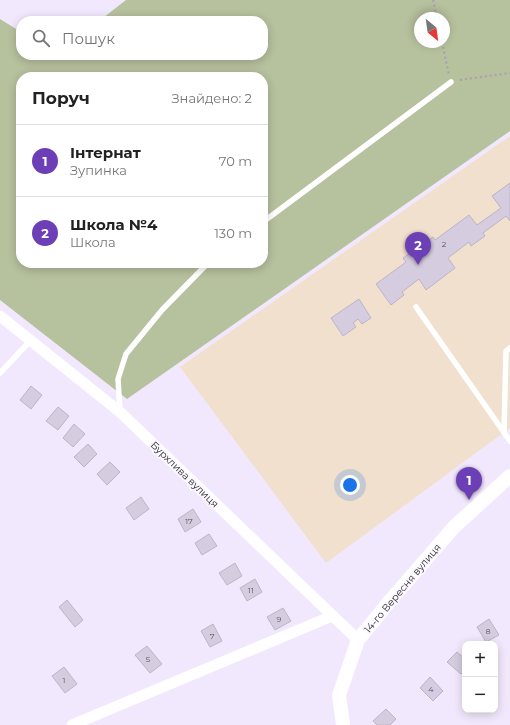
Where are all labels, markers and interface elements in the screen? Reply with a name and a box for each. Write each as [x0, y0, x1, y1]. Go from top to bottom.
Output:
north arrow [414, 12, 450, 48]
search box [16, 16, 268, 60]
icon: search [30, 27, 52, 49]
text: Пошук [62, 29, 115, 48]
text: Поруч [32, 88, 90, 108]
text: Знайдено: 2 [172, 90, 252, 106]
text: Інтернат [70, 143, 141, 162]
text: 1 [42, 153, 48, 169]
text: 70 m [219, 153, 252, 169]
text: Зупинка [70, 162, 127, 178]
text: Школа №4 [70, 215, 157, 234]
text: 2 [41, 225, 49, 241]
text: 130 m [214, 225, 252, 241]
pin: 2 [405, 232, 431, 265]
text: Школа [70, 234, 116, 250]
house number: 2 [442, 239, 447, 249]
street label: Бурхлива вулиця [148, 438, 222, 510]
pin: 1 [456, 467, 482, 500]
your location [340, 475, 360, 495]
house number: 17 [185, 516, 193, 526]
street label: 14-го Вересня вулиця [361, 541, 444, 636]
house number: 11 [248, 585, 254, 595]
house number: 9 [277, 614, 282, 624]
house number: 8 [485, 626, 491, 636]
house number: 7 [210, 631, 215, 641]
map controls [462, 641, 498, 713]
button: + [462, 641, 498, 677]
house number: 5 [146, 654, 151, 664]
house number: 1 [63, 675, 65, 685]
button: − [462, 677, 498, 713]
house number: 4 [428, 684, 434, 694]

